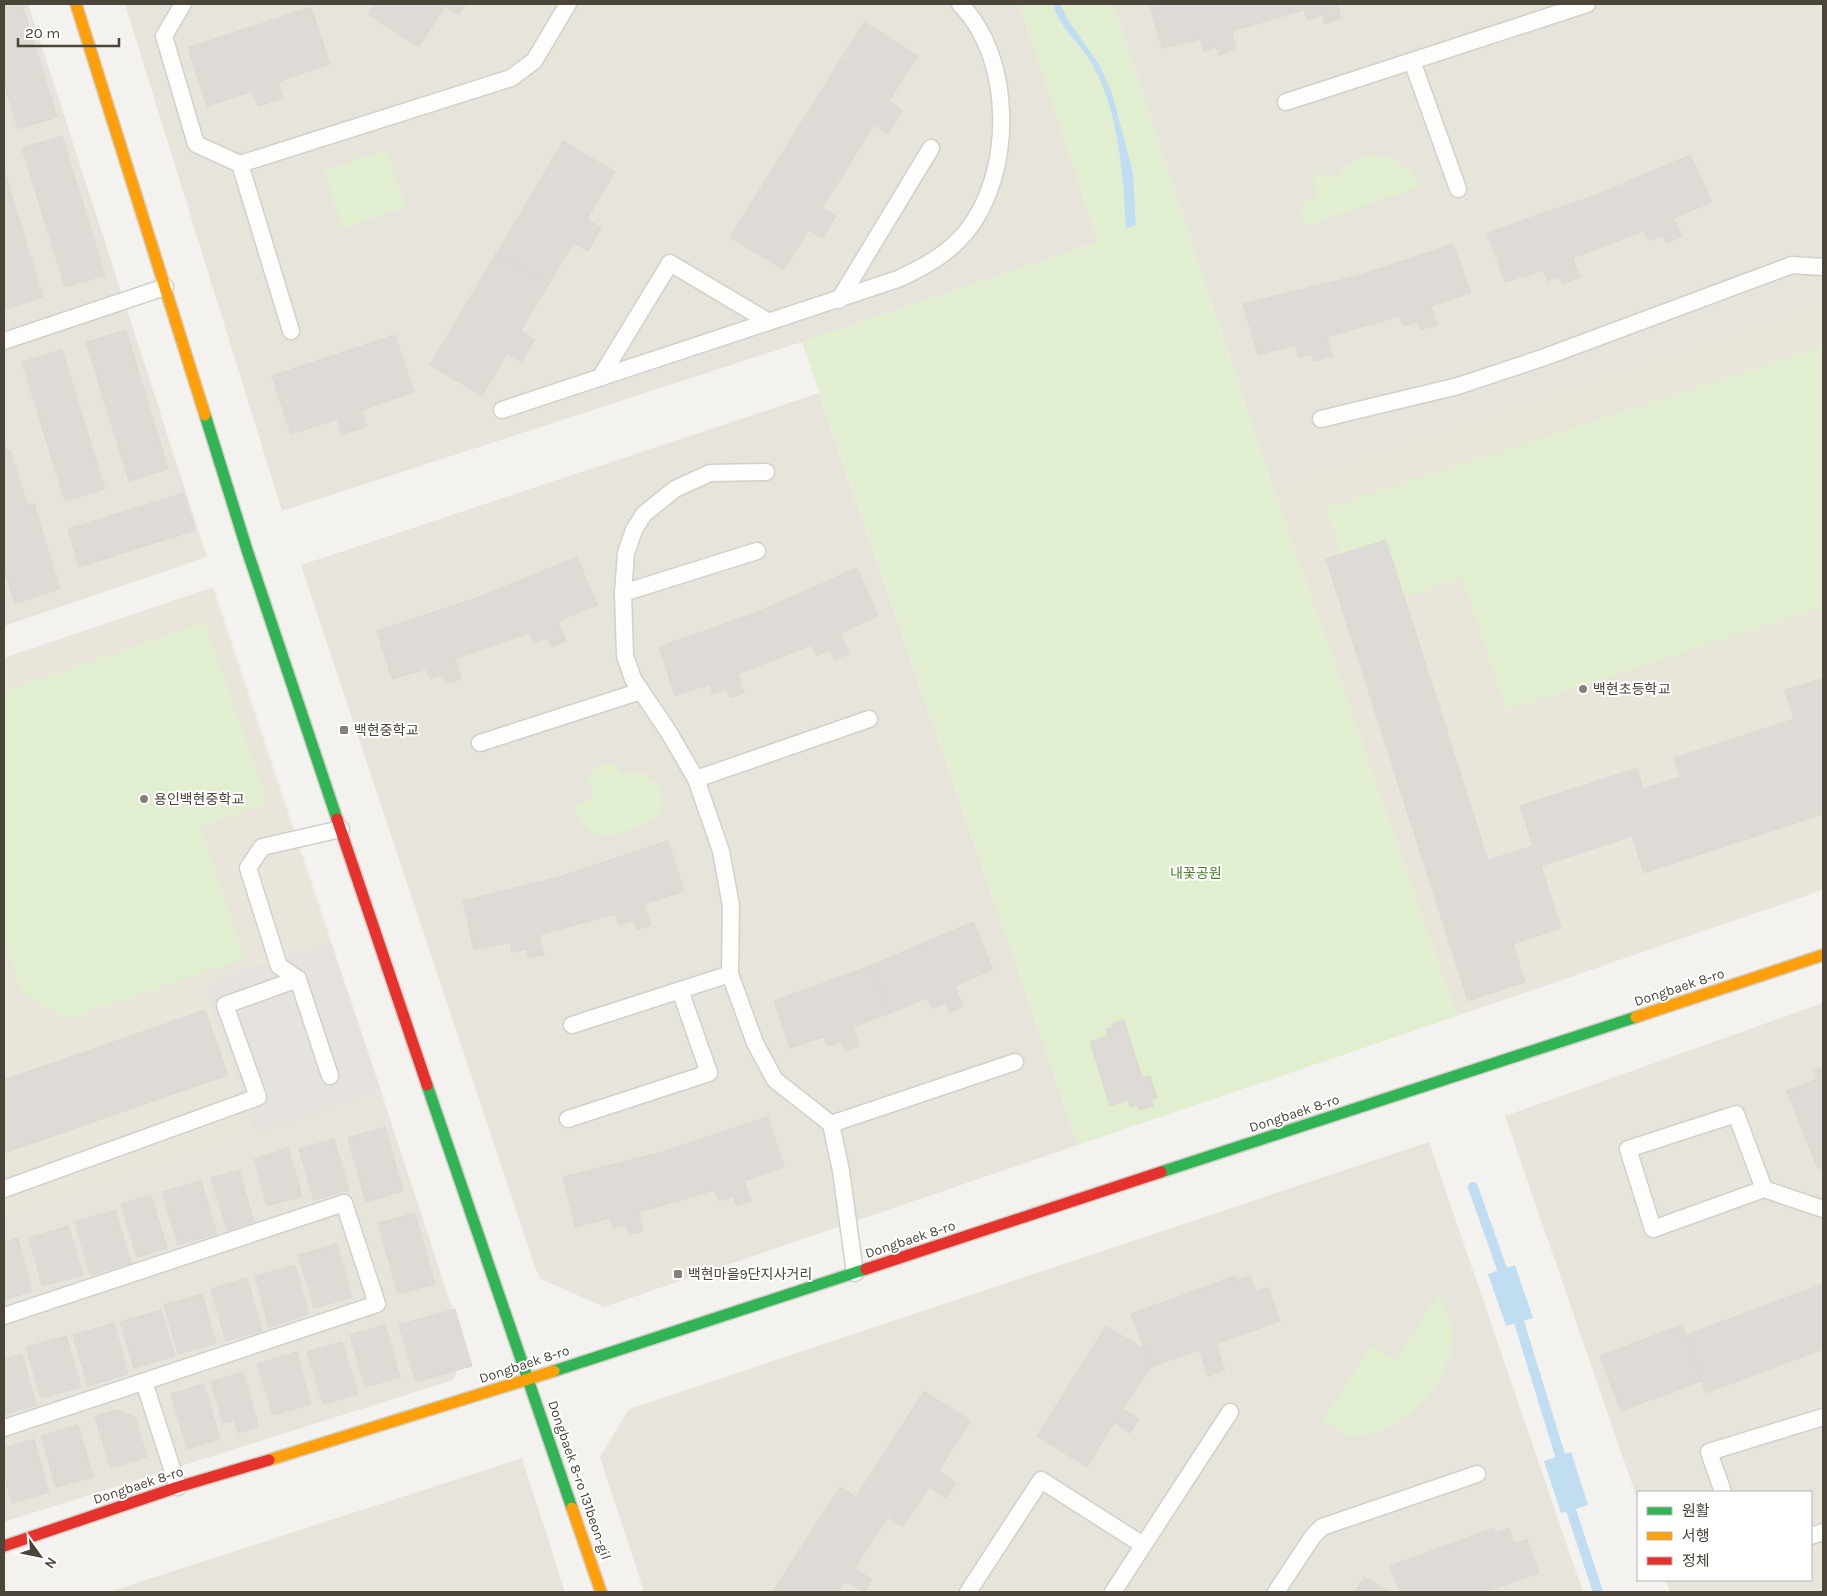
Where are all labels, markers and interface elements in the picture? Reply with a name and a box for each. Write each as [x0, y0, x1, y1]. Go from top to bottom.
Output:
scale bar [18, 15, 119, 47]
text: 20 m [25, 24, 60, 42]
place label: 백현초등학교 [1593, 681, 1670, 698]
marker: 백현초등학교 [1577, 683, 1589, 695]
place label: 백현중학교 [354, 722, 419, 739]
marker: 백현중학교 [338, 724, 350, 736]
place label: 용인백현중학교 [154, 791, 244, 808]
marker: 용인백현중학교 [138, 793, 150, 805]
park label: 내꽃공원 [1170, 865, 1222, 882]
street label: Dongbaek 8-ro [1632, 965, 1726, 1010]
street label: Dongbaek 8-ro [1247, 1091, 1341, 1136]
street label: Dongbaek 8-ro [863, 1217, 957, 1262]
place label: 백현마을9단지사거리 [688, 1266, 812, 1283]
marker: 백현마을9단지사거리 [672, 1268, 684, 1280]
street label: Dongbaek 8-ro [477, 1342, 571, 1387]
street label: Dongbaek 8-ro 131beon-gil [544, 1398, 615, 1562]
street label: Dongbaek 8-ro [91, 1463, 185, 1508]
legend [1637, 1491, 1812, 1581]
text: 원활 [1682, 1502, 1710, 1520]
text: 서행 [1682, 1527, 1710, 1545]
north arrow [15, 1531, 65, 1581]
text: 정체 [1682, 1552, 1710, 1570]
text: N [41, 1554, 60, 1572]

